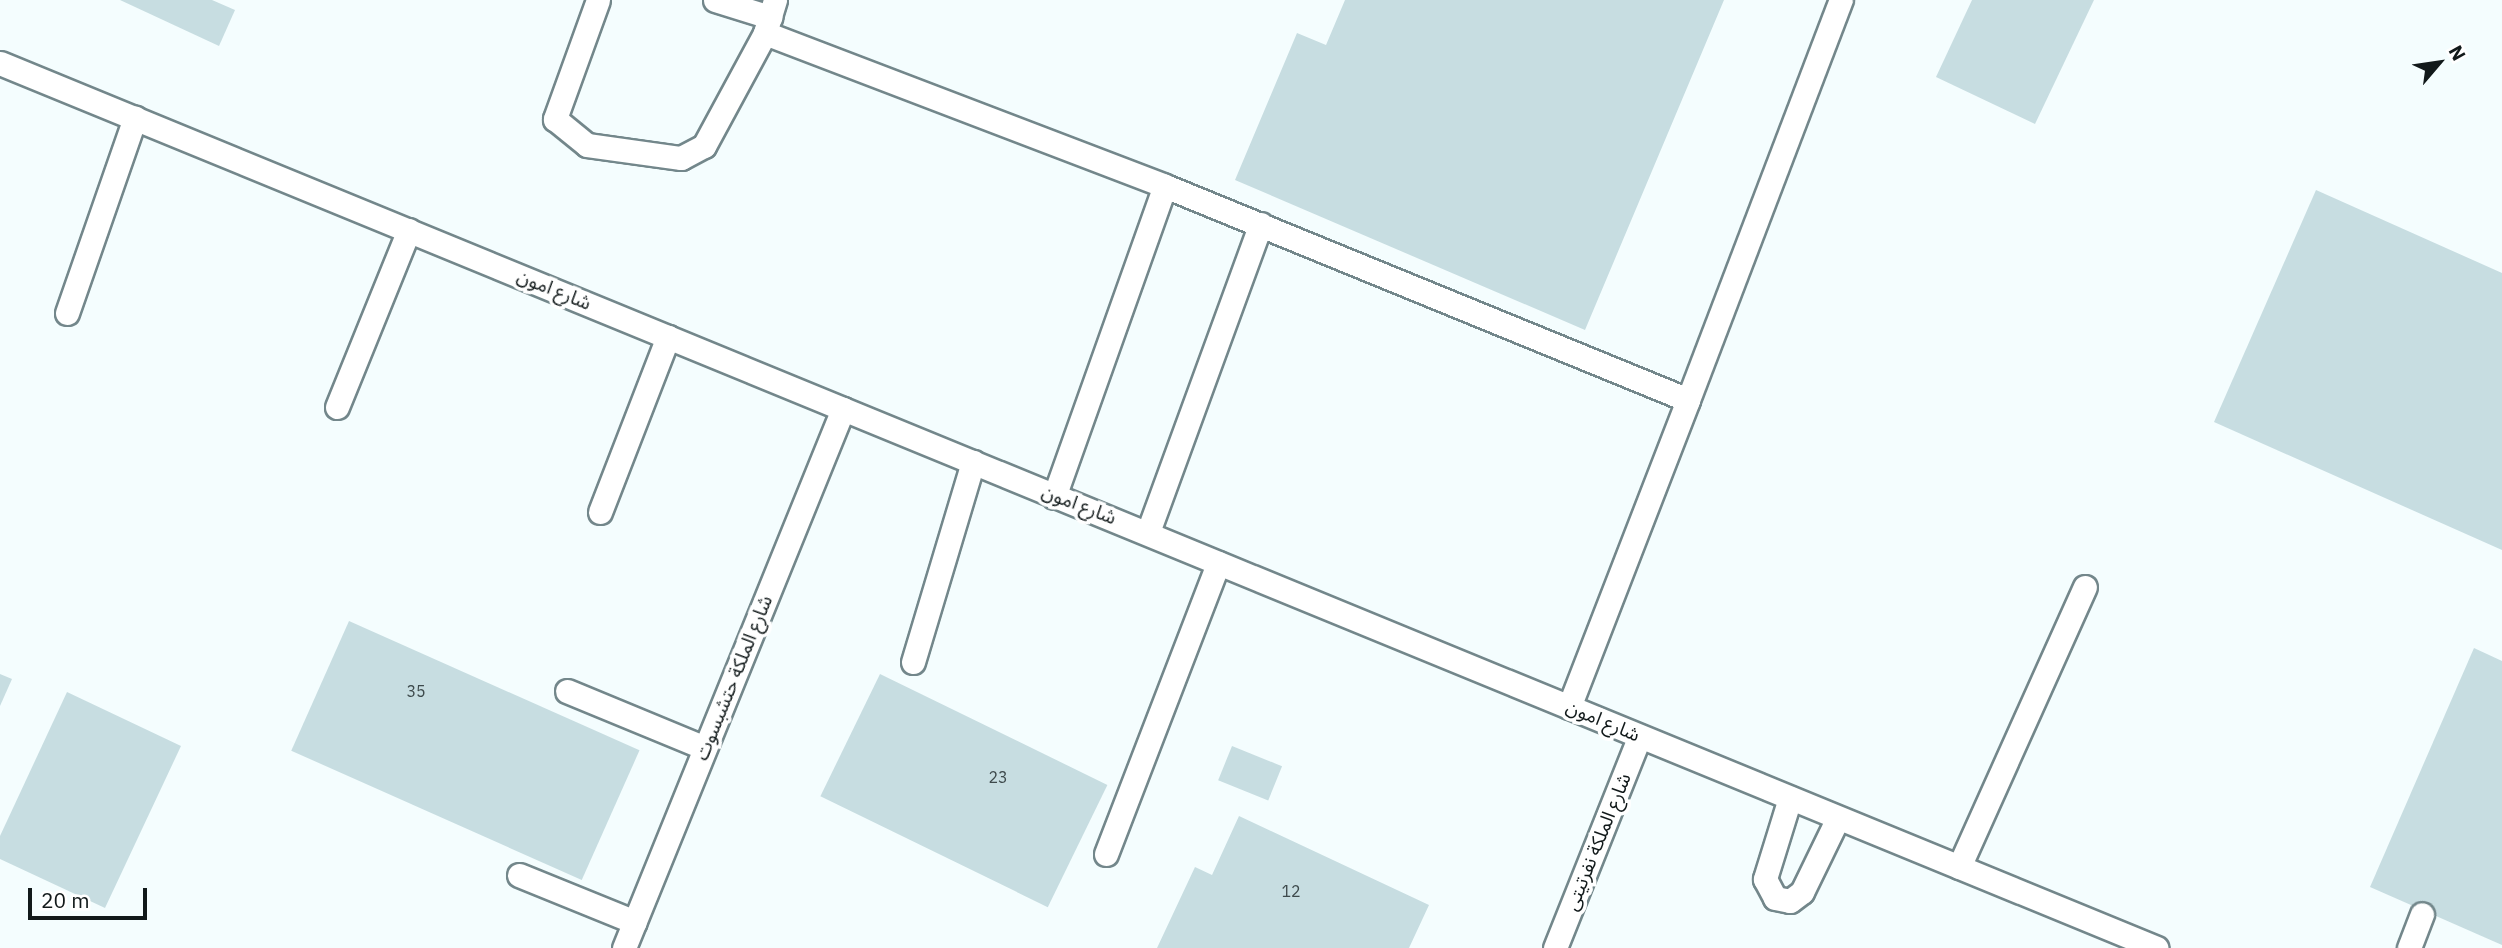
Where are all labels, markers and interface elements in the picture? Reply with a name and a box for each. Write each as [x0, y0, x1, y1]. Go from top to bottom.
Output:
north arrow [2404, 28, 2474, 98]
text: N [2444, 41, 2471, 65]
street label: شارع امون [514, 265, 594, 315]
street label: شارع امون [1039, 480, 1119, 530]
street label: شارع الملكة حتشبسوت [690, 592, 778, 764]
house number: 35 [406, 681, 426, 701]
street label: شارع امون [1563, 695, 1643, 747]
house number: 23 [988, 767, 1008, 787]
street label: شارع الملكة نفرتيتى [1560, 770, 1636, 914]
scale bar [32, 874, 150, 918]
house number: 12 [1281, 881, 1301, 901]
text: 20 m [41, 886, 90, 914]

